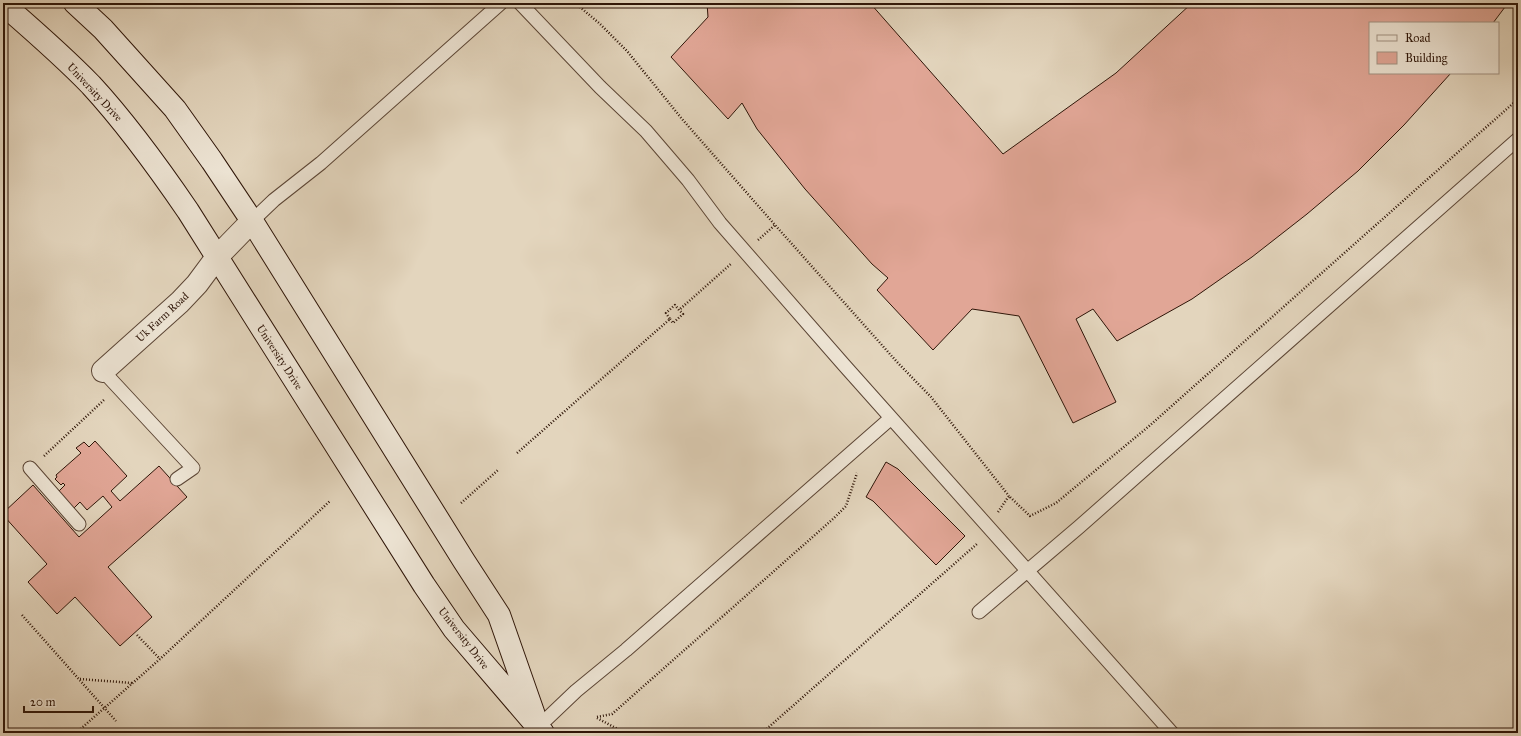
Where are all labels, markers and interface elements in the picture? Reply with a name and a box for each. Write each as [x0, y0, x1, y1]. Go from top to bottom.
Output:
legend [1369, 22, 1499, 74]
text: Road [1405, 31, 1431, 45]
text: Building [1405, 51, 1448, 66]
street label: University Drive [64, 60, 125, 124]
street label: Uk Farm Road [133, 289, 192, 345]
street label: University Drive [254, 322, 306, 393]
street label: University Drive [435, 605, 492, 672]
scale bar [24, 688, 93, 714]
text: 20 m [30, 695, 56, 709]

